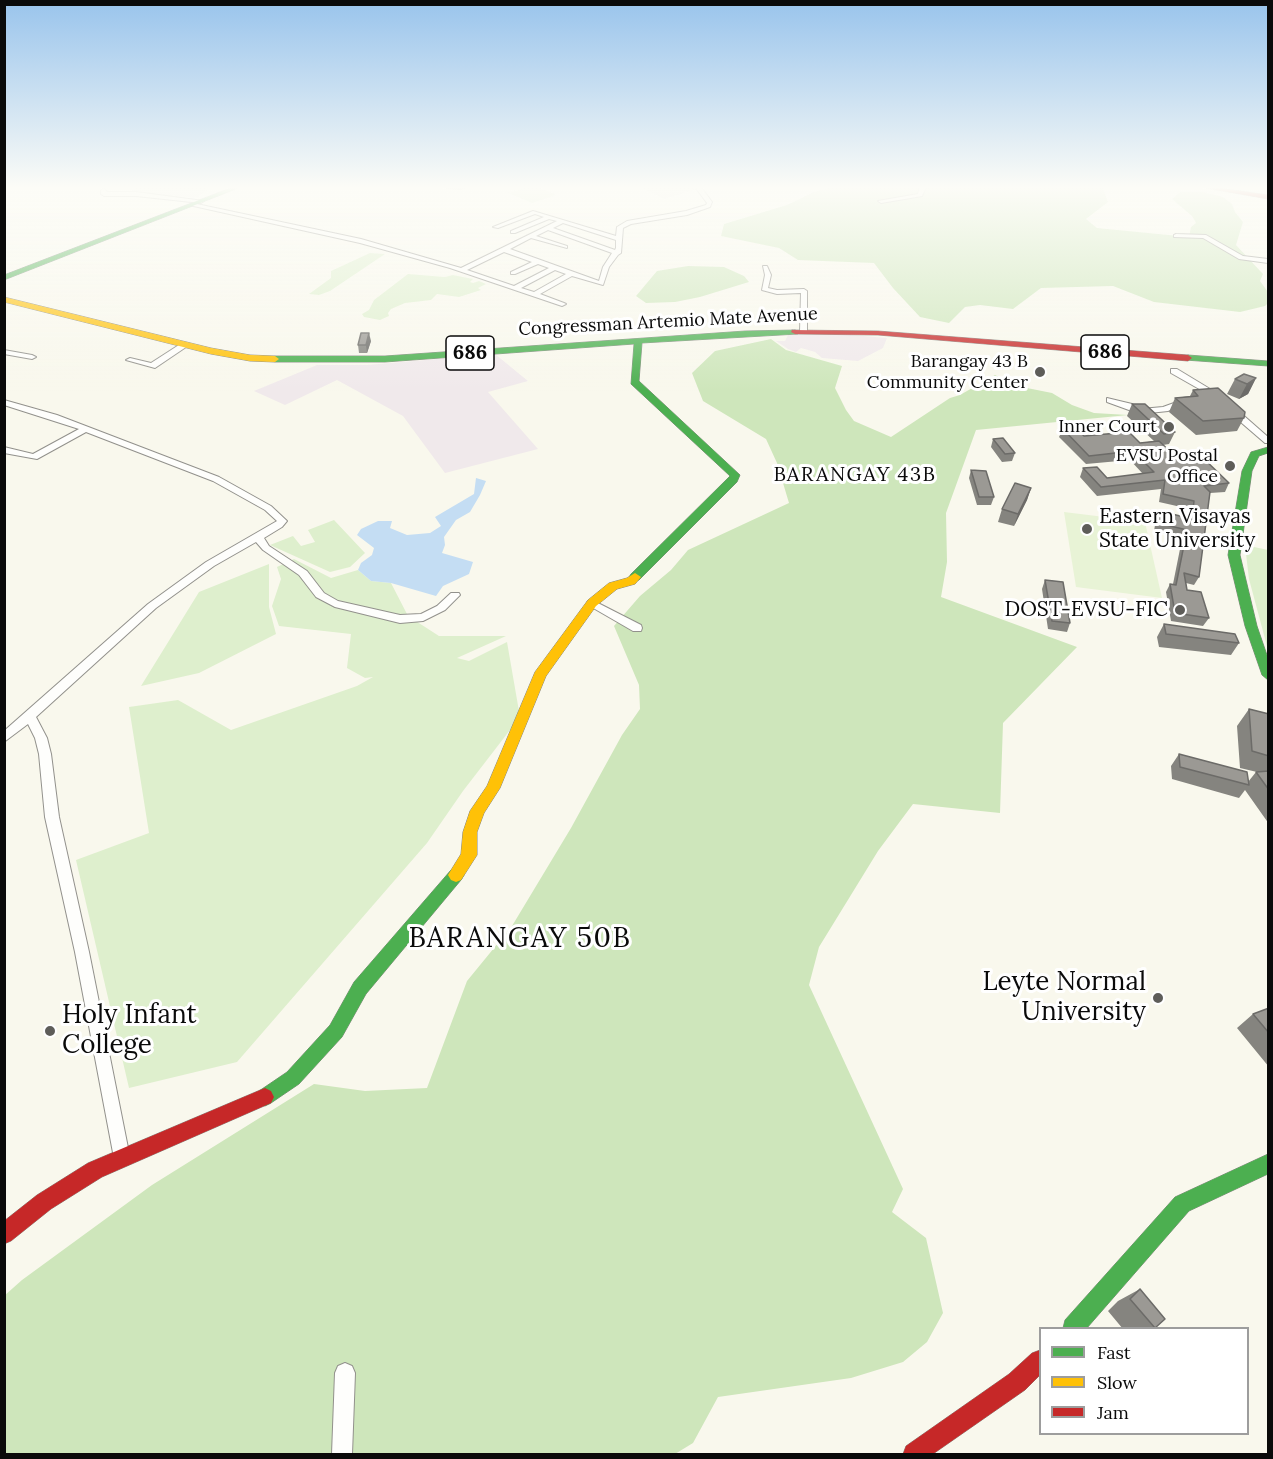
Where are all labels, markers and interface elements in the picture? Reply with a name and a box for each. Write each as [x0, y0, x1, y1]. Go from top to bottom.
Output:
street label: Congressman Artemio Mate Avenue [518, 303, 818, 341]
road number: 686 [1081, 335, 1129, 369]
road number: 686 [446, 336, 494, 370]
place label: Barangay 43 B Community Center [867, 351, 1028, 394]
marker: Barangay 43 B Community Center [1033, 365, 1047, 379]
place label: Inner Court [1058, 416, 1157, 438]
marker: Inner Court [1162, 420, 1176, 434]
place label: EVSU Postal Office [1116, 445, 1218, 488]
marker: EVSU Postal Office [1223, 459, 1237, 473]
district label: BARANGAY 43B [774, 463, 936, 487]
place label: Eastern Visayas State University [1099, 504, 1255, 554]
marker: Eastern Visayas State University [1080, 522, 1094, 536]
place label: DOST-EVSU-FIC [1004, 597, 1168, 623]
marker: DOST-EVSU-FIC [1173, 603, 1187, 617]
district label: BARANGAY 50B [409, 922, 631, 956]
place label: Leyte Normal University [982, 967, 1146, 1028]
marker: Leyte Normal University [1151, 991, 1165, 1005]
place label: Holy Infant College [62, 1000, 197, 1062]
marker: Holy Infant College [43, 1024, 57, 1038]
legend [1039, 1327, 1249, 1435]
text: Fast [1097, 1341, 1131, 1364]
text: Slow [1097, 1371, 1137, 1394]
text: Jam [1097, 1401, 1129, 1424]

